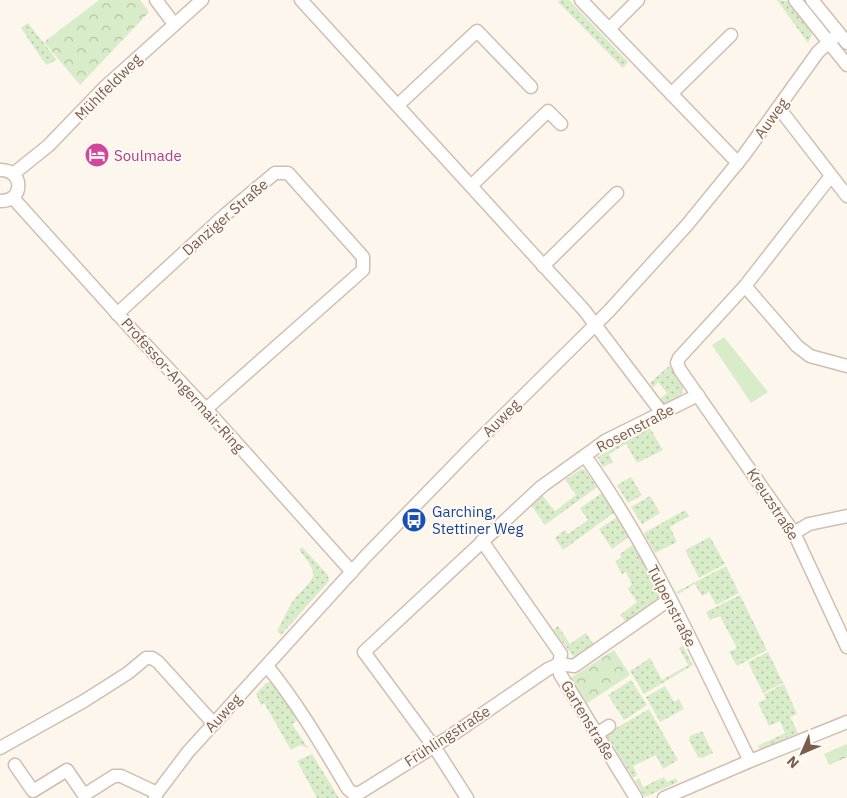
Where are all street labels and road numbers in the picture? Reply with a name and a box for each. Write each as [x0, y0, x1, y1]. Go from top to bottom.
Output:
street label: Mühlfeldweg [71, 50, 145, 124]
street label: Auweg [750, 94, 792, 142]
street label: Danziger Straße [178, 175, 272, 259]
street label: Professor-Angermair-Ring [117, 314, 249, 456]
street label: Auweg [478, 395, 524, 441]
street label: Rosenstraße [593, 400, 677, 456]
street label: Kreuzstraße [743, 464, 803, 544]
street label: Tulpenstraße [643, 562, 701, 650]
street label: Gartenstraße [557, 677, 619, 763]
street label: Auweg [200, 690, 246, 736]
street label: Frühlingstraße [400, 701, 494, 771]

